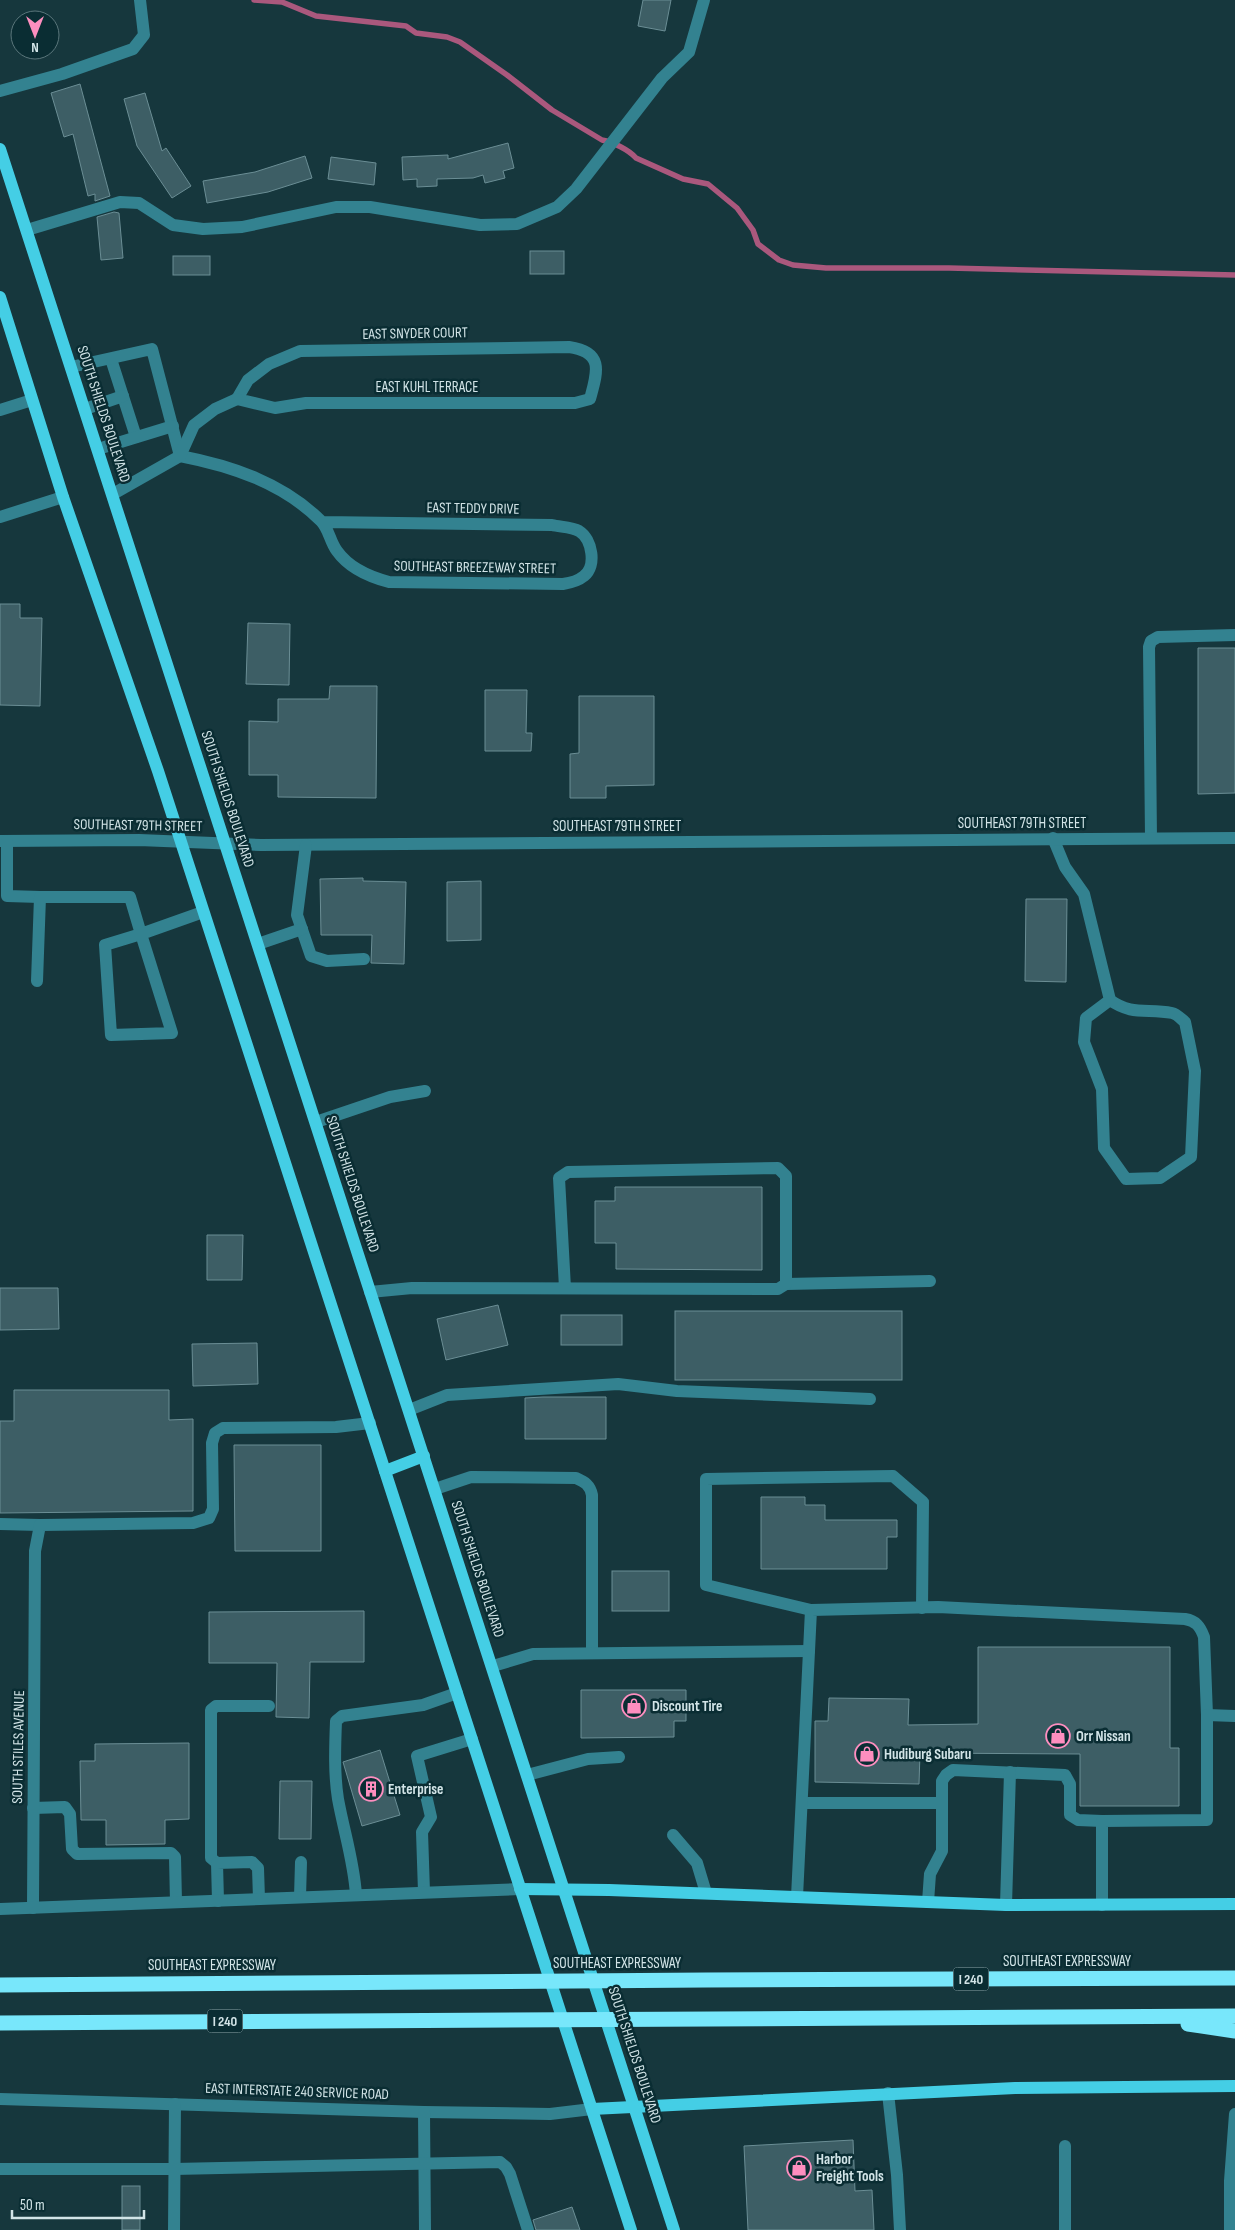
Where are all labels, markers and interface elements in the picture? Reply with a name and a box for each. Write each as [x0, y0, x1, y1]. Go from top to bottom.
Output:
north arrow [10, 10, 60, 60]
text: N [31, 39, 39, 56]
street label: EAST SNYDER COURT [362, 323, 468, 344]
street label: SOUTH SHIELDS BOULEVARD [72, 343, 135, 485]
street label: EAST KUHL TERRACE [376, 378, 478, 397]
street label: EAST TEDDY DRIVE [426, 498, 520, 519]
street label: SOUTHEAST BREEZEWAY STREET [394, 557, 556, 578]
street label: SOUTH SHIELDS BOULEVARD [196, 728, 259, 870]
street label: SOUTHEAST 79TH STREET [958, 814, 1086, 833]
street label: SOUTHEAST 79TH STREET [73, 815, 203, 836]
street label: SOUTHEAST 79TH STREET [553, 817, 681, 836]
street label: SOUTH SHIELDS BOULEVARD [321, 1113, 384, 1255]
street label: SOUTH SHIELDS BOULEVARD [446, 1498, 509, 1640]
street label: SOUTH STILES AVENUE [8, 1690, 29, 1804]
shop icon: Discount Tire [621, 1693, 647, 1719]
place label: Discount Tire [652, 1697, 722, 1716]
shop icon: Orr Nissan [1045, 1723, 1071, 1749]
place label: Orr Nissan [1076, 1727, 1131, 1746]
shop icon: Hudiburg Subaru [854, 1741, 880, 1767]
place label: Hudiburg Subaru [884, 1745, 971, 1764]
building icon: Enterprise [358, 1776, 384, 1802]
place label: Enterprise [388, 1780, 444, 1799]
street label: SOUTHEAST EXPRESSWAY [1003, 1952, 1132, 1971]
street label: SOUTHEAST EXPRESSWAY [553, 1954, 682, 1973]
street label: SOUTHEAST EXPRESSWAY [148, 1956, 277, 1975]
road number: I 240 [954, 1968, 988, 1990]
street label: SOUTH SHIELDS BOULEVARD [603, 1984, 666, 2126]
road number: I 240 [208, 2010, 242, 2032]
street label: EAST INTERSTATE 240 SERVICE ROAD [205, 2079, 389, 2104]
place label: Harbor Freight Tools [816, 2150, 884, 2186]
shop icon: Harbor Freight Tools [786, 2155, 812, 2181]
scale bar [12, 2188, 145, 2220]
text: 50 m [20, 2196, 45, 2215]

